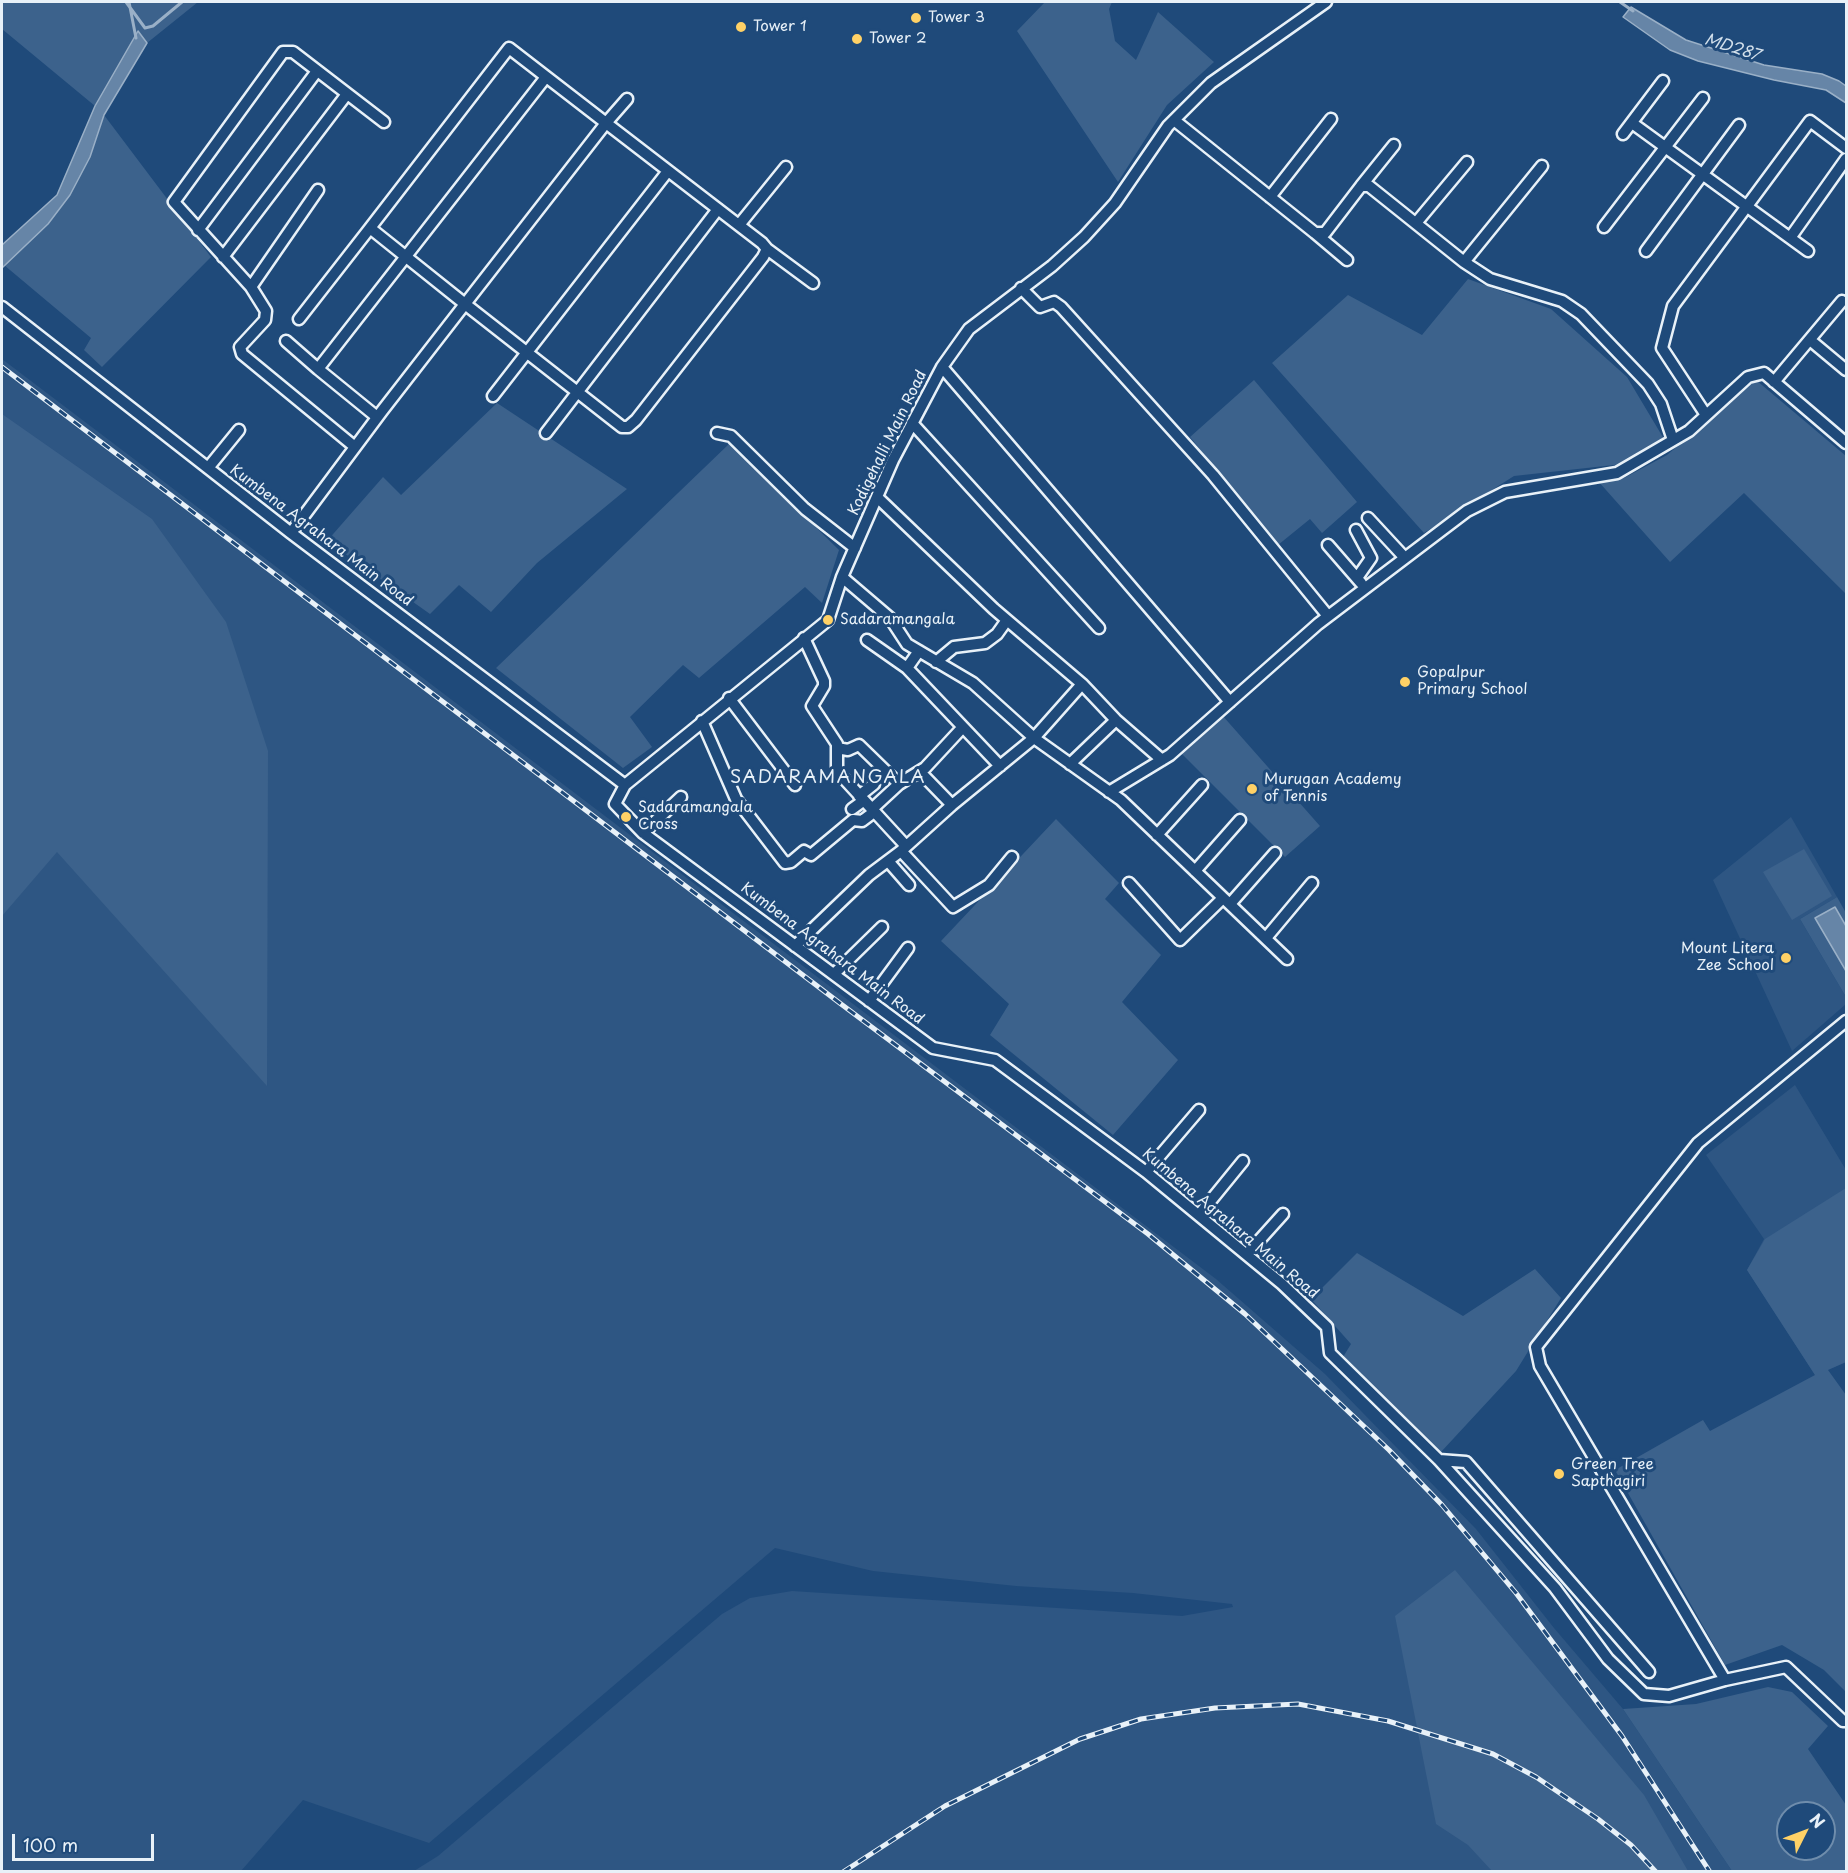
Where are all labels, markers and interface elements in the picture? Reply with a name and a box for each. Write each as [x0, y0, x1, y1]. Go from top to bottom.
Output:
place label: Tower 3 [928, 9, 985, 27]
marker: Tower 3 [909, 11, 923, 25]
place label: Tower 1 [753, 18, 807, 36]
marker: Tower 1 [734, 20, 748, 34]
place label: Tower 2 [869, 30, 927, 48]
water label: MD287 [1702, 30, 1762, 66]
marker: Tower 2 [850, 32, 864, 46]
street label: Kodigehalli Main Road [845, 368, 931, 518]
street label: Kumbena Agrahara Main Road [226, 461, 416, 611]
place label: Sadaramangala [840, 611, 955, 629]
marker: Sadaramangala [821, 613, 835, 627]
place label: Gopalpur Primary School [1417, 664, 1528, 699]
marker: Gopalpur Primary School [1398, 675, 1412, 689]
district label: SADARAMANGALA [730, 767, 926, 789]
place label: Murugan Academy of Tennis [1264, 771, 1402, 806]
marker: Murugan Academy of Tennis [1245, 782, 1259, 796]
place label: Sadaramangala Cross [638, 799, 753, 834]
marker: Sadaramangala Cross [619, 810, 633, 824]
street label: Kumbena Agrahara Main Road [737, 879, 927, 1029]
place label: Mount Litera Zee School [1681, 940, 1774, 975]
marker: Mount Litera Zee School [1779, 951, 1793, 965]
street label: Kumbena Agrahara Main Road [1138, 1145, 1322, 1303]
place label: Green Tree Sapthagiri [1571, 1456, 1654, 1491]
marker: Green Tree Sapthagiri [1552, 1467, 1566, 1481]
north arrow [1776, 1801, 1836, 1861]
text: N [1805, 1808, 1831, 1833]
scale bar [15, 1822, 158, 1860]
text: 100 m [23, 1831, 78, 1858]

